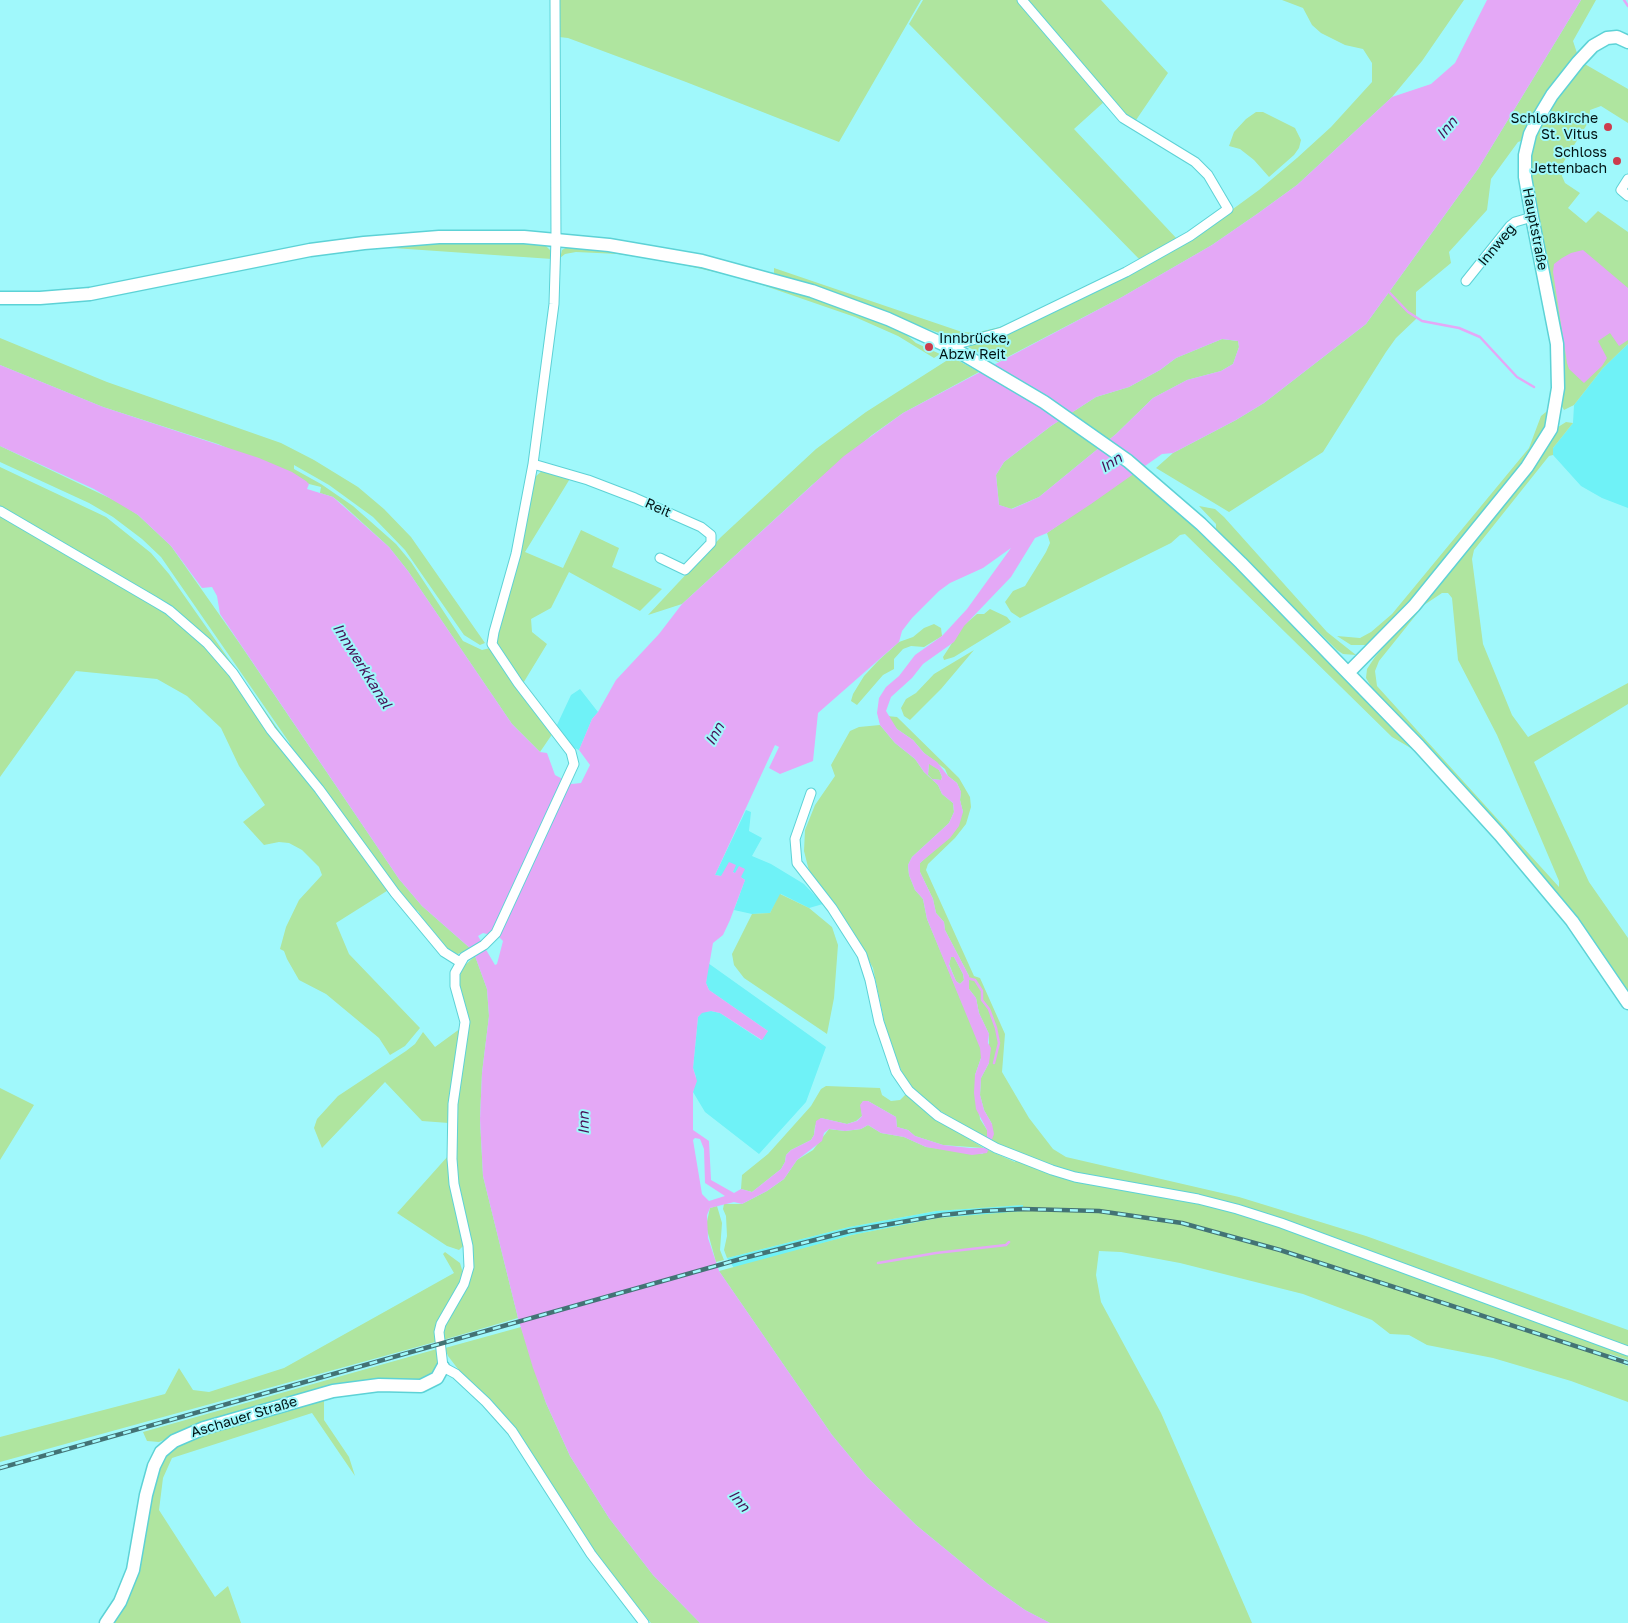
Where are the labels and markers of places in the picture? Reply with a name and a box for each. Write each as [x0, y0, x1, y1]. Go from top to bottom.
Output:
place label: Schloßkirche St. Vitus [1511, 111, 1598, 144]
marker: Schloßkirche St. Vitus [1602, 121, 1614, 133]
place label: Schloss Jettenbach [1531, 145, 1607, 178]
marker: Schloss Jettenbach [1611, 155, 1623, 167]
place label: Innbrücke, Abzw Reit [939, 331, 1010, 364]
marker: Innbrücke, Abzw Reit [923, 341, 935, 353]

